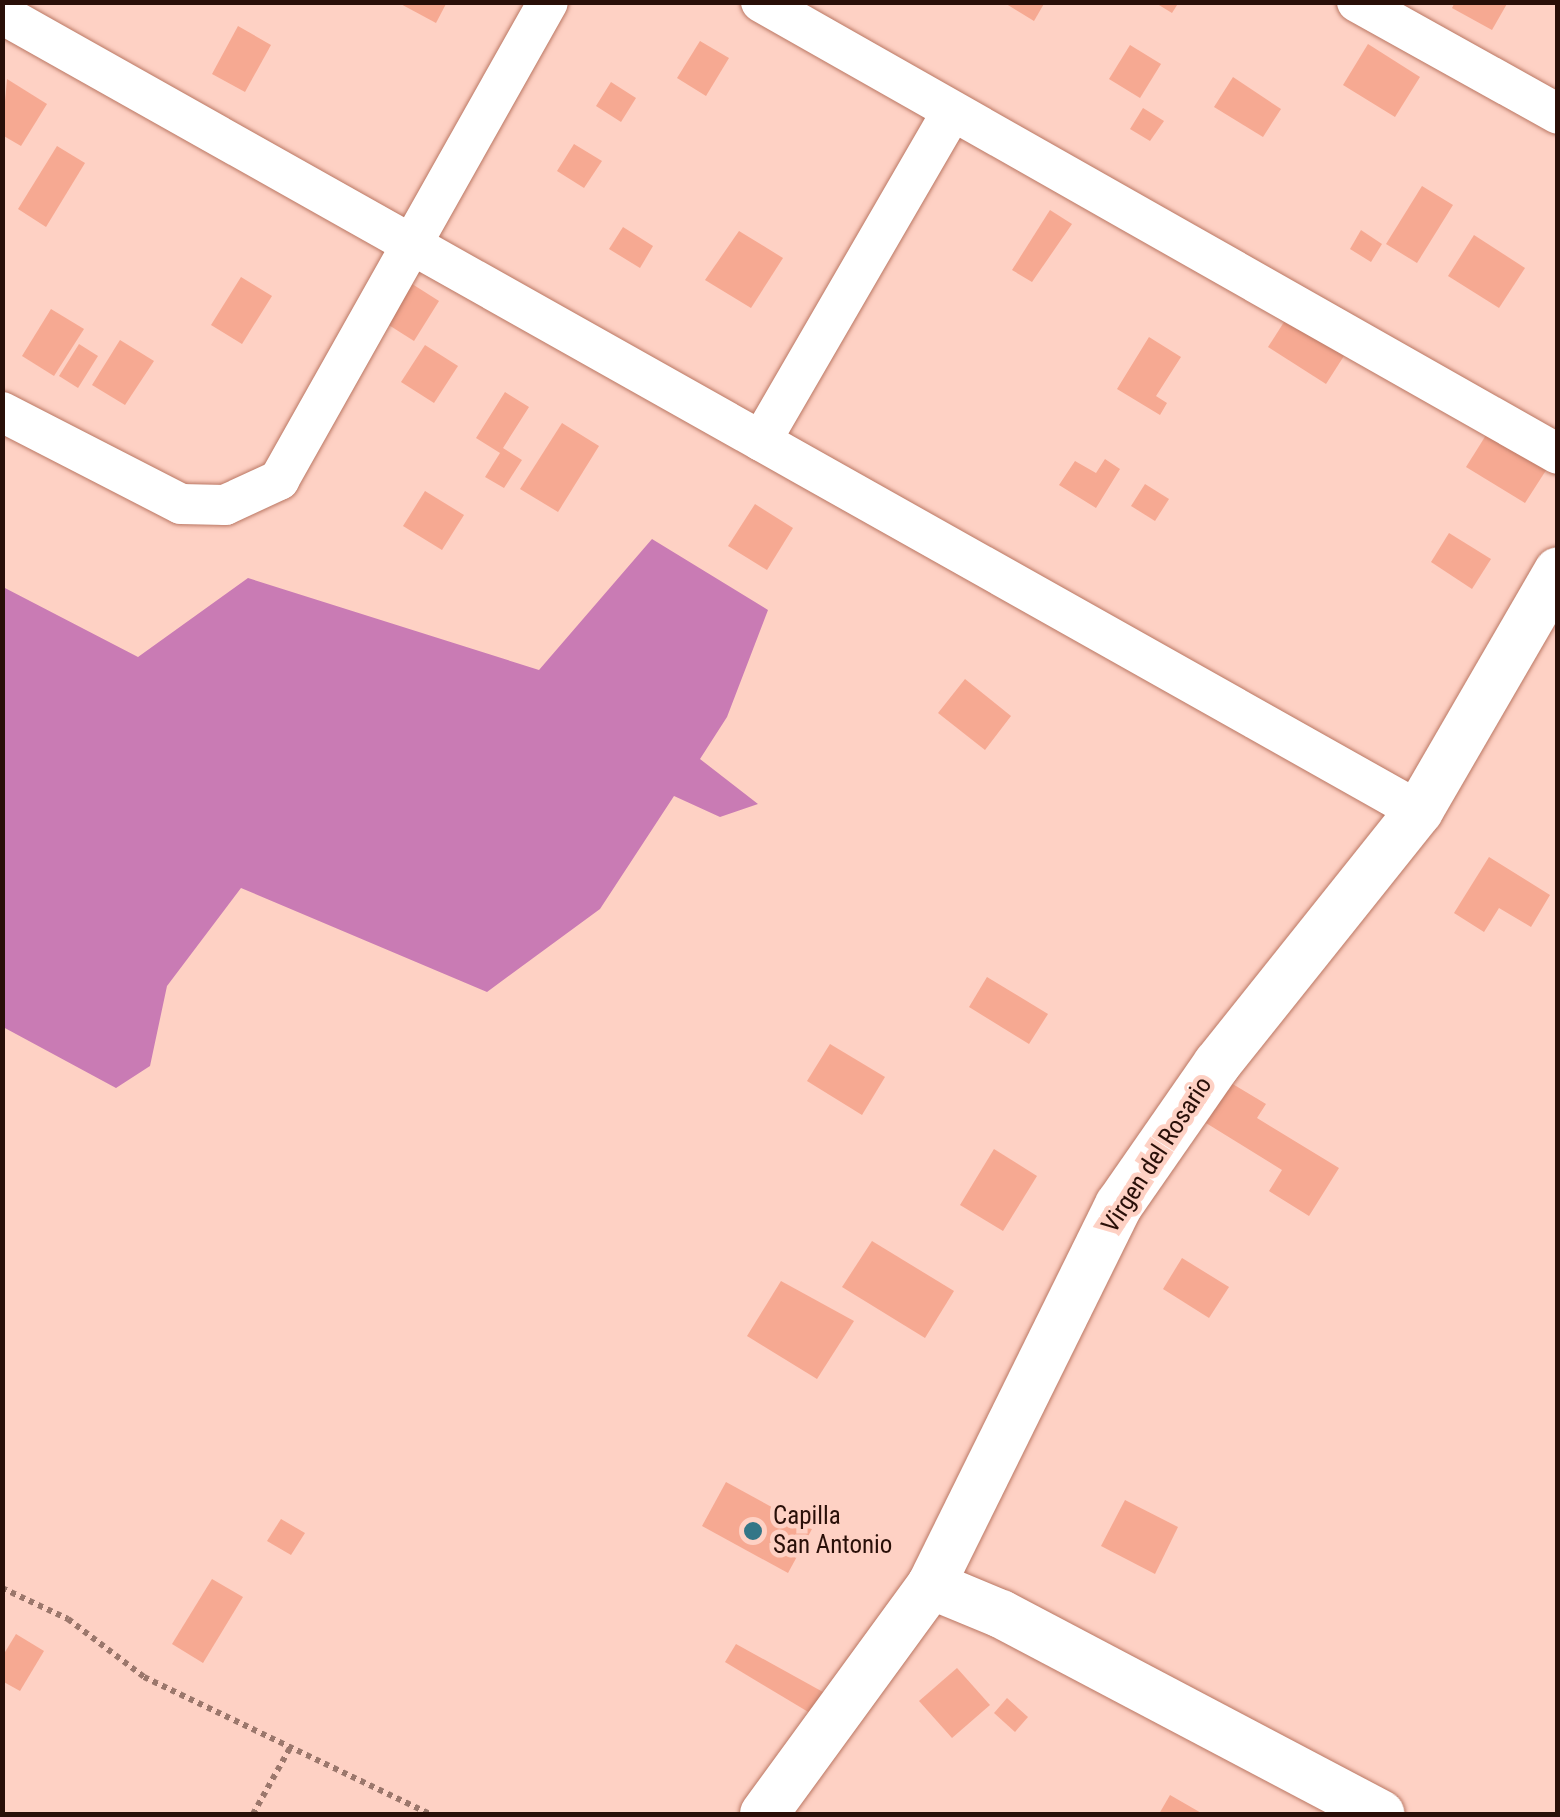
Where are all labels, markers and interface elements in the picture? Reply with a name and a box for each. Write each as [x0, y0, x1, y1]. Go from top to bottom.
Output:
street label: Virgen del Rosario [1095, 1071, 1219, 1239]
place label: Capilla San Antonio [773, 1502, 892, 1561]
marker: Capilla San Antonio [742, 1520, 764, 1542]

